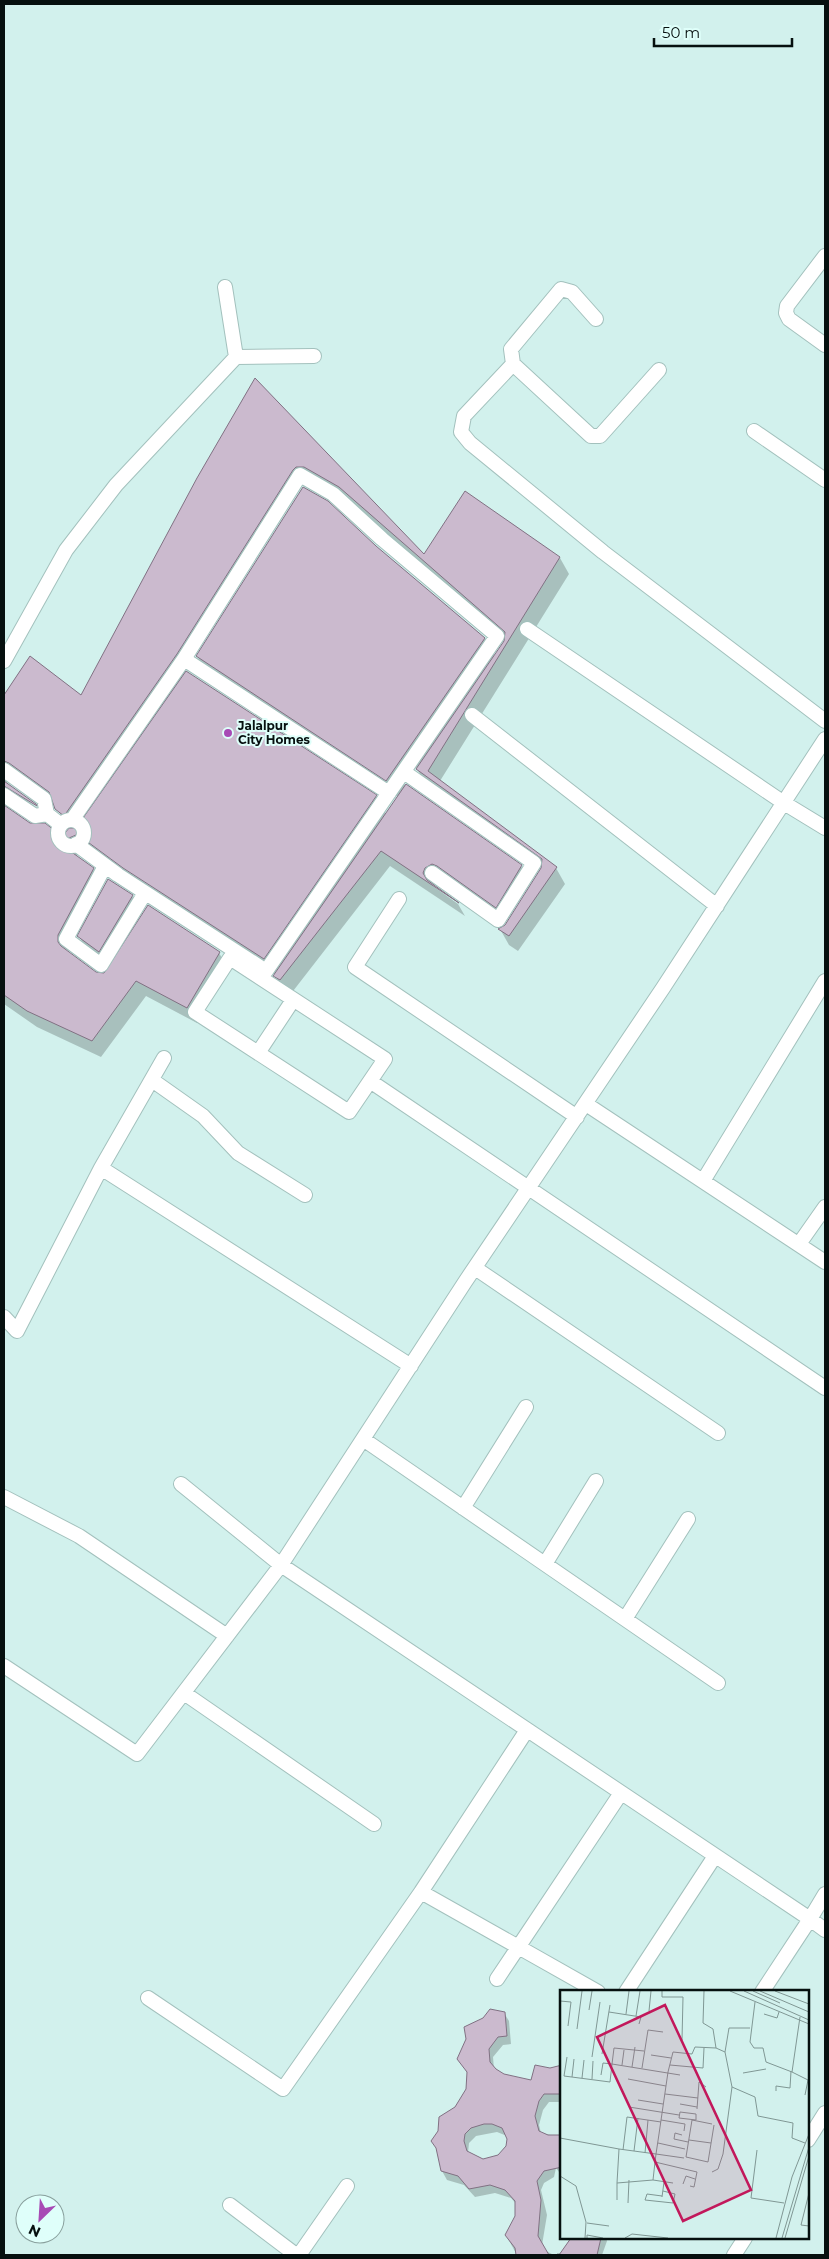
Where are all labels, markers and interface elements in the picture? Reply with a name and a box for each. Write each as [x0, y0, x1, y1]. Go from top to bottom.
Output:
scale bar [654, 15, 792, 47]
text: 50 m [662, 23, 700, 42]
place label: Jalalpur City Homes [237, 718, 311, 747]
marker: Jalalpur City Homes [222, 727, 234, 739]
inset map [560, 1990, 809, 2239]
north arrow [15, 2194, 65, 2244]
text: N [26, 2220, 43, 2241]

